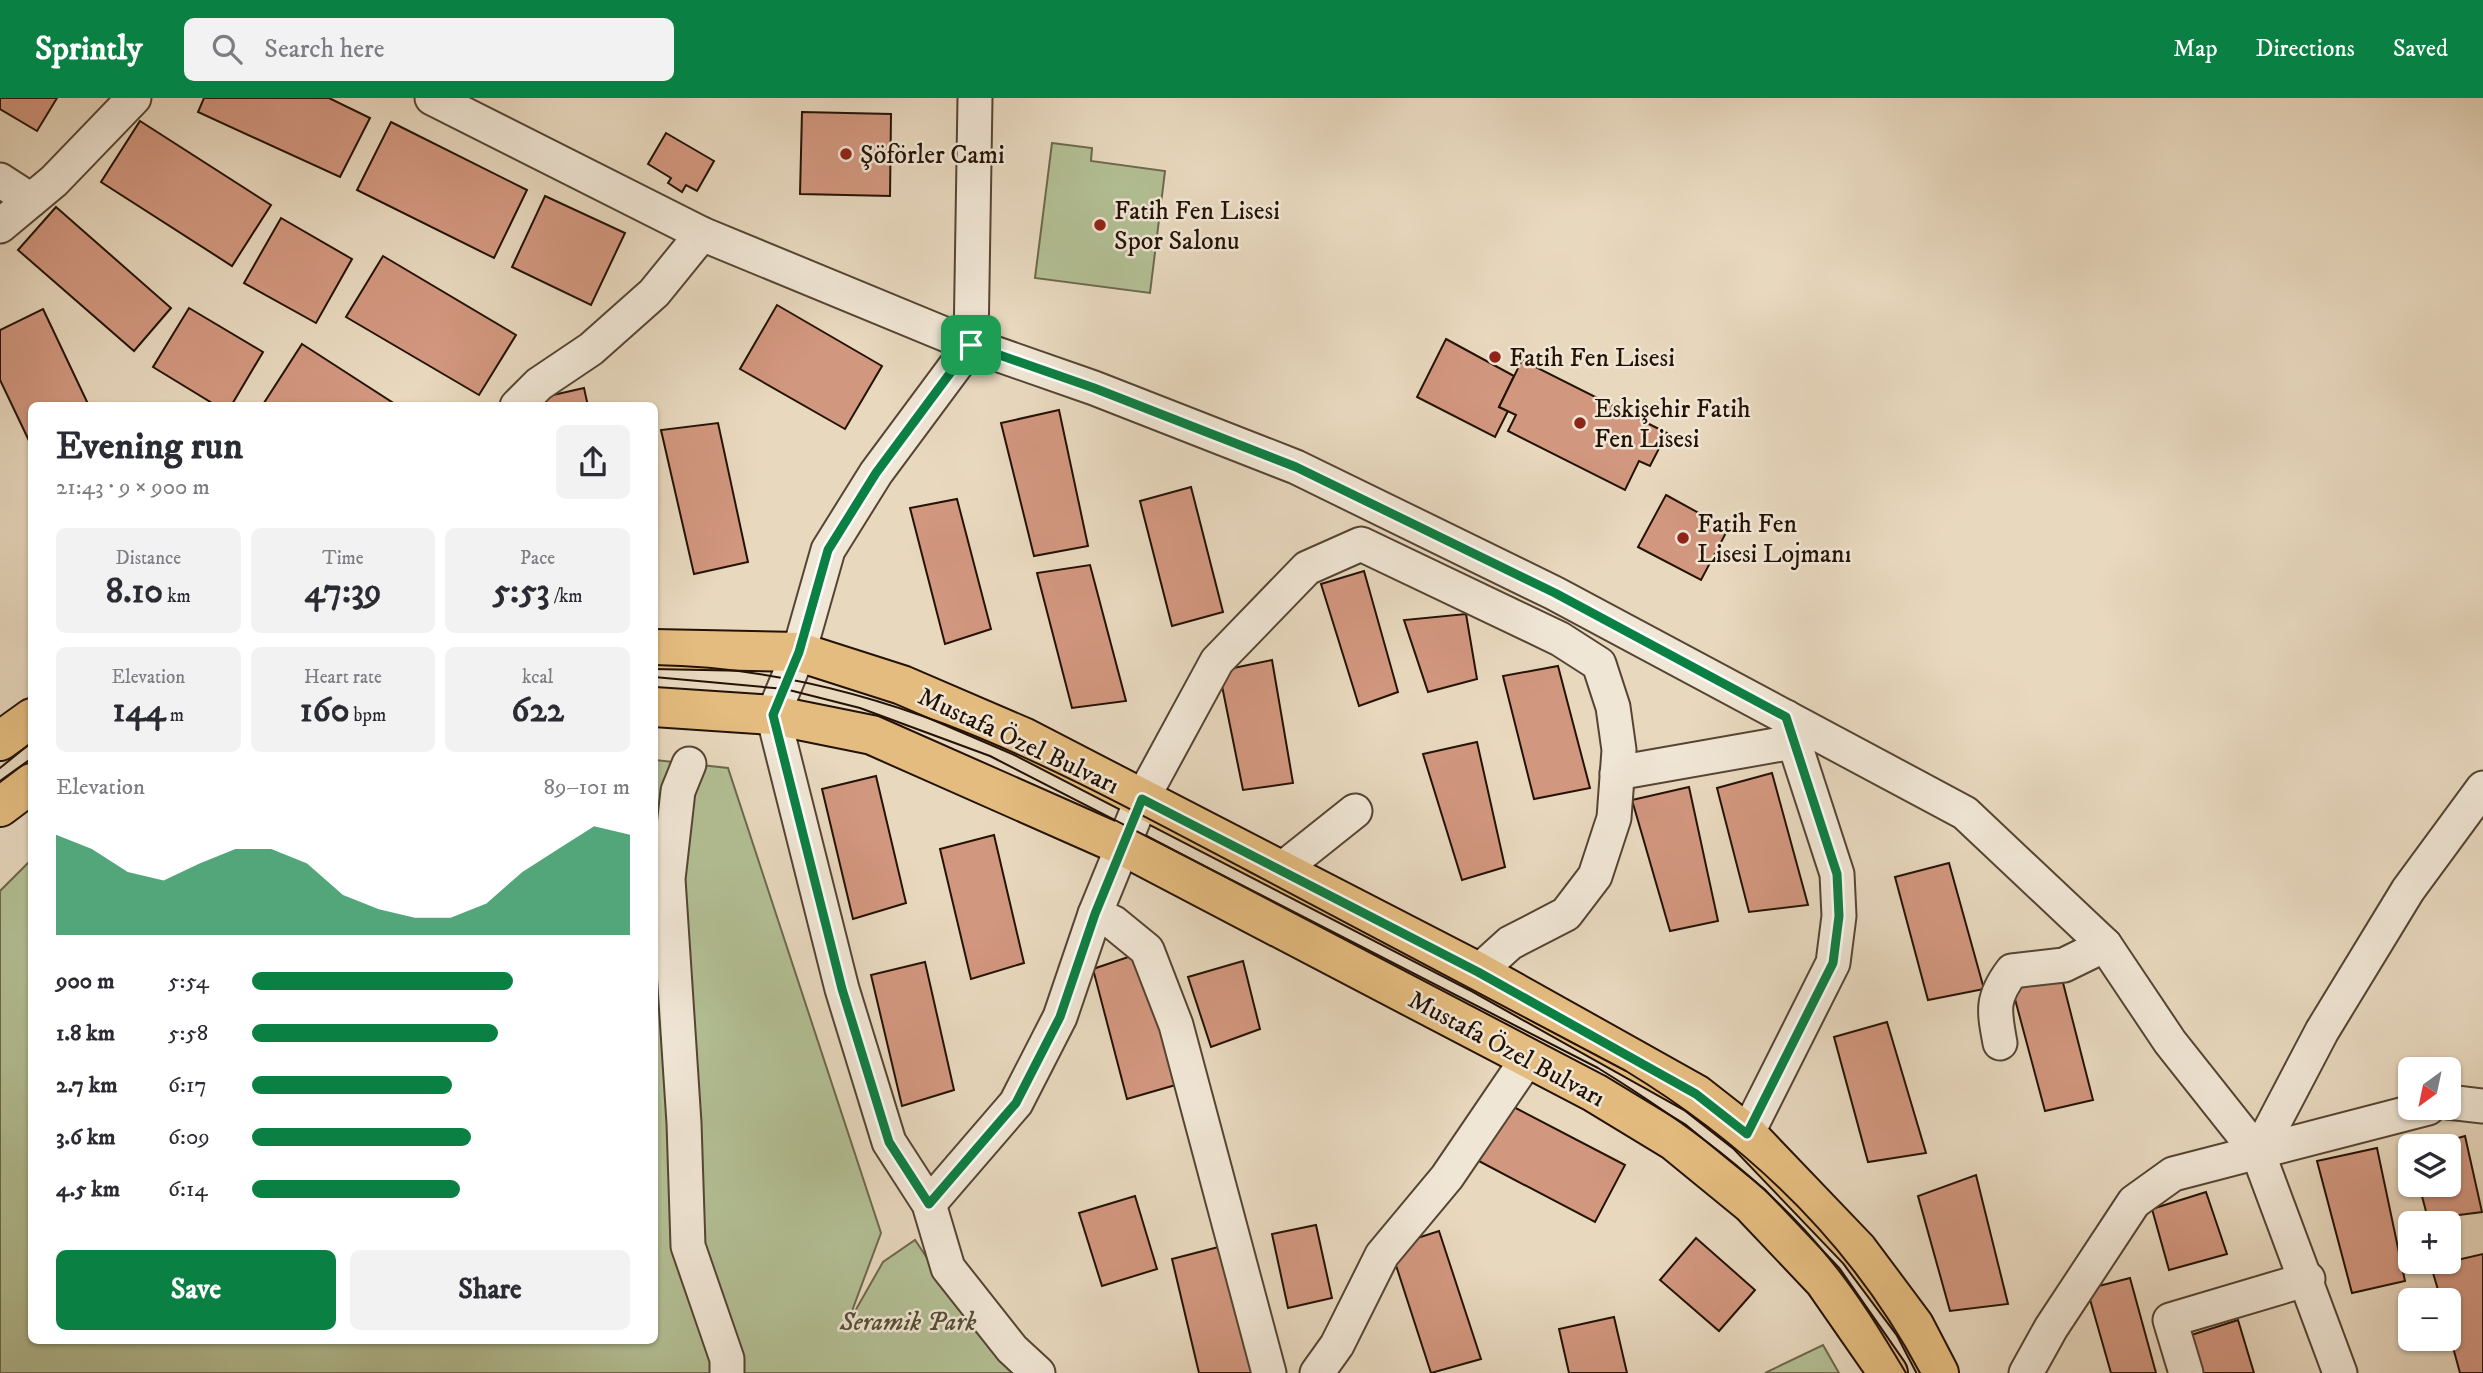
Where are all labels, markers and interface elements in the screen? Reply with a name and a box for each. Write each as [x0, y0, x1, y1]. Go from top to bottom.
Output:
search box [184, 18, 674, 81]
text: Sprintly [35, 29, 142, 70]
icon: search [208, 30, 246, 68]
text: Search here [264, 33, 385, 66]
text: Map [2173, 34, 2218, 64]
text: Directions [2256, 34, 2355, 64]
text: Saved [2393, 34, 2448, 64]
place label: Şöförler Cami [860, 139, 1005, 172]
marker: Şöförler Cami [838, 146, 854, 162]
place label: Fatih Fen Lisesi Spor Salonu [1114, 195, 1280, 258]
marker: Fatih Fen Lisesi Spor Salonu [1092, 217, 1108, 233]
pin [941, 315, 1001, 375]
icon: arrive [952, 326, 990, 364]
place label: Fatih Fen Lisesi [1509, 342, 1675, 375]
marker: Fatih Fen Lisesi [1487, 349, 1503, 365]
place label: Eskişehir Fatih Fen Lisesi [1594, 393, 1751, 456]
marker: Eskişehir Fatih Fen Lisesi [1572, 415, 1588, 431]
text: Evening run [56, 423, 243, 471]
button: share [556, 425, 630, 499]
text: 21:43 · 9 × 900 m [56, 473, 210, 502]
place label: Fatih Fen Lisesi Lojmanı [1697, 508, 1851, 571]
marker: Fatih Fen Lisesi Lojmanı [1675, 530, 1691, 546]
text: Distance [116, 547, 181, 570]
text: Time [322, 547, 364, 570]
text: Pace [520, 547, 555, 570]
text: 8.10 [106, 570, 163, 614]
text: 47:39 [304, 570, 382, 614]
text: 5:53 [493, 570, 550, 614]
text: km [163, 585, 191, 608]
text: /km [550, 585, 583, 608]
text: Elevation [112, 666, 185, 689]
text: Heart rate [304, 666, 382, 689]
text: kcal [522, 666, 553, 689]
street label: Mustafa Özel Bulvarı [913, 680, 1124, 802]
text: 144 [113, 689, 166, 733]
text: 160 [300, 689, 349, 733]
text: 622 [511, 689, 564, 733]
text: m [166, 704, 184, 727]
text: bpm [349, 704, 386, 727]
text: Elevation [56, 773, 145, 802]
text: 89–101 m [544, 773, 630, 802]
text: 900 m [56, 967, 114, 996]
text: 5:54 [168, 967, 209, 996]
street label: Mustafa Özel Bulvarı [1402, 984, 1610, 1115]
text: 1.8 km [56, 1019, 115, 1048]
text: 5:58 [168, 1019, 208, 1048]
north arrow [2398, 1057, 2460, 1120]
map controls [2398, 1057, 2461, 1351]
text: 2.7 km [56, 1071, 117, 1100]
text: 6:17 [168, 1071, 207, 1100]
text: 3.6 km [56, 1123, 116, 1152]
text: 6:09 [168, 1123, 210, 1152]
button: layers [2398, 1134, 2461, 1197]
text: 4.5 km [56, 1175, 120, 1204]
text: 6:14 [168, 1175, 208, 1204]
button: + [2398, 1211, 2461, 1274]
button: Save [56, 1250, 336, 1330]
button: Share [350, 1250, 630, 1330]
button: − [2398, 1288, 2461, 1351]
park label: Seramik Park [839, 1306, 976, 1339]

